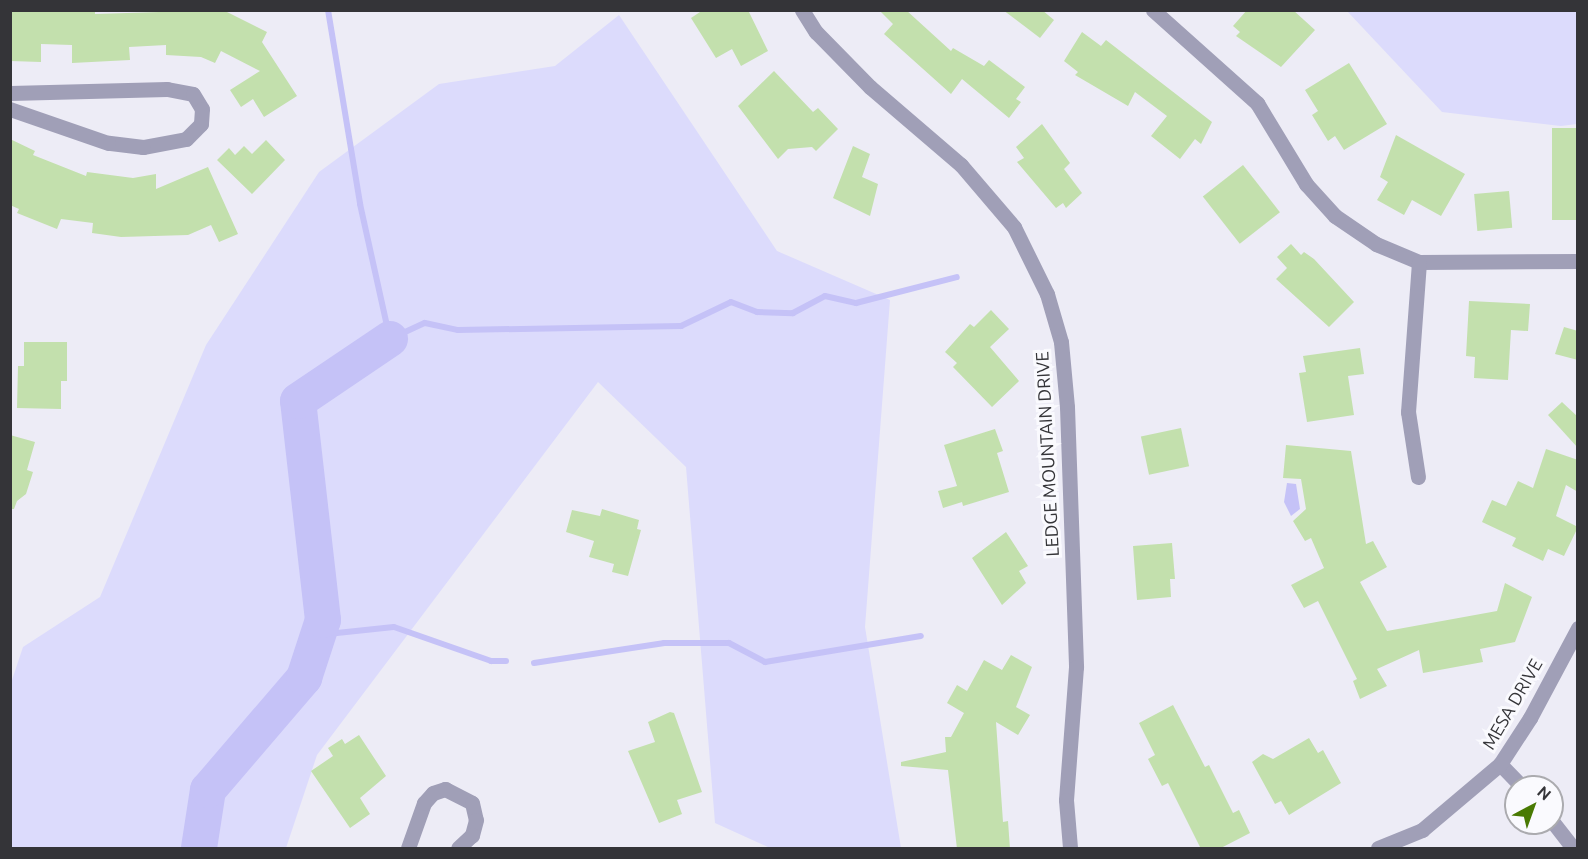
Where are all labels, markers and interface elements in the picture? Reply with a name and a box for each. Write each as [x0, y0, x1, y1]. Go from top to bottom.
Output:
street label: LEDGE MOUNTAIN DRIVE [1031, 351, 1063, 557]
street label: MESA DRIVE [1477, 655, 1547, 753]
north arrow [1504, 775, 1564, 835]
text: N [1534, 782, 1555, 804]

